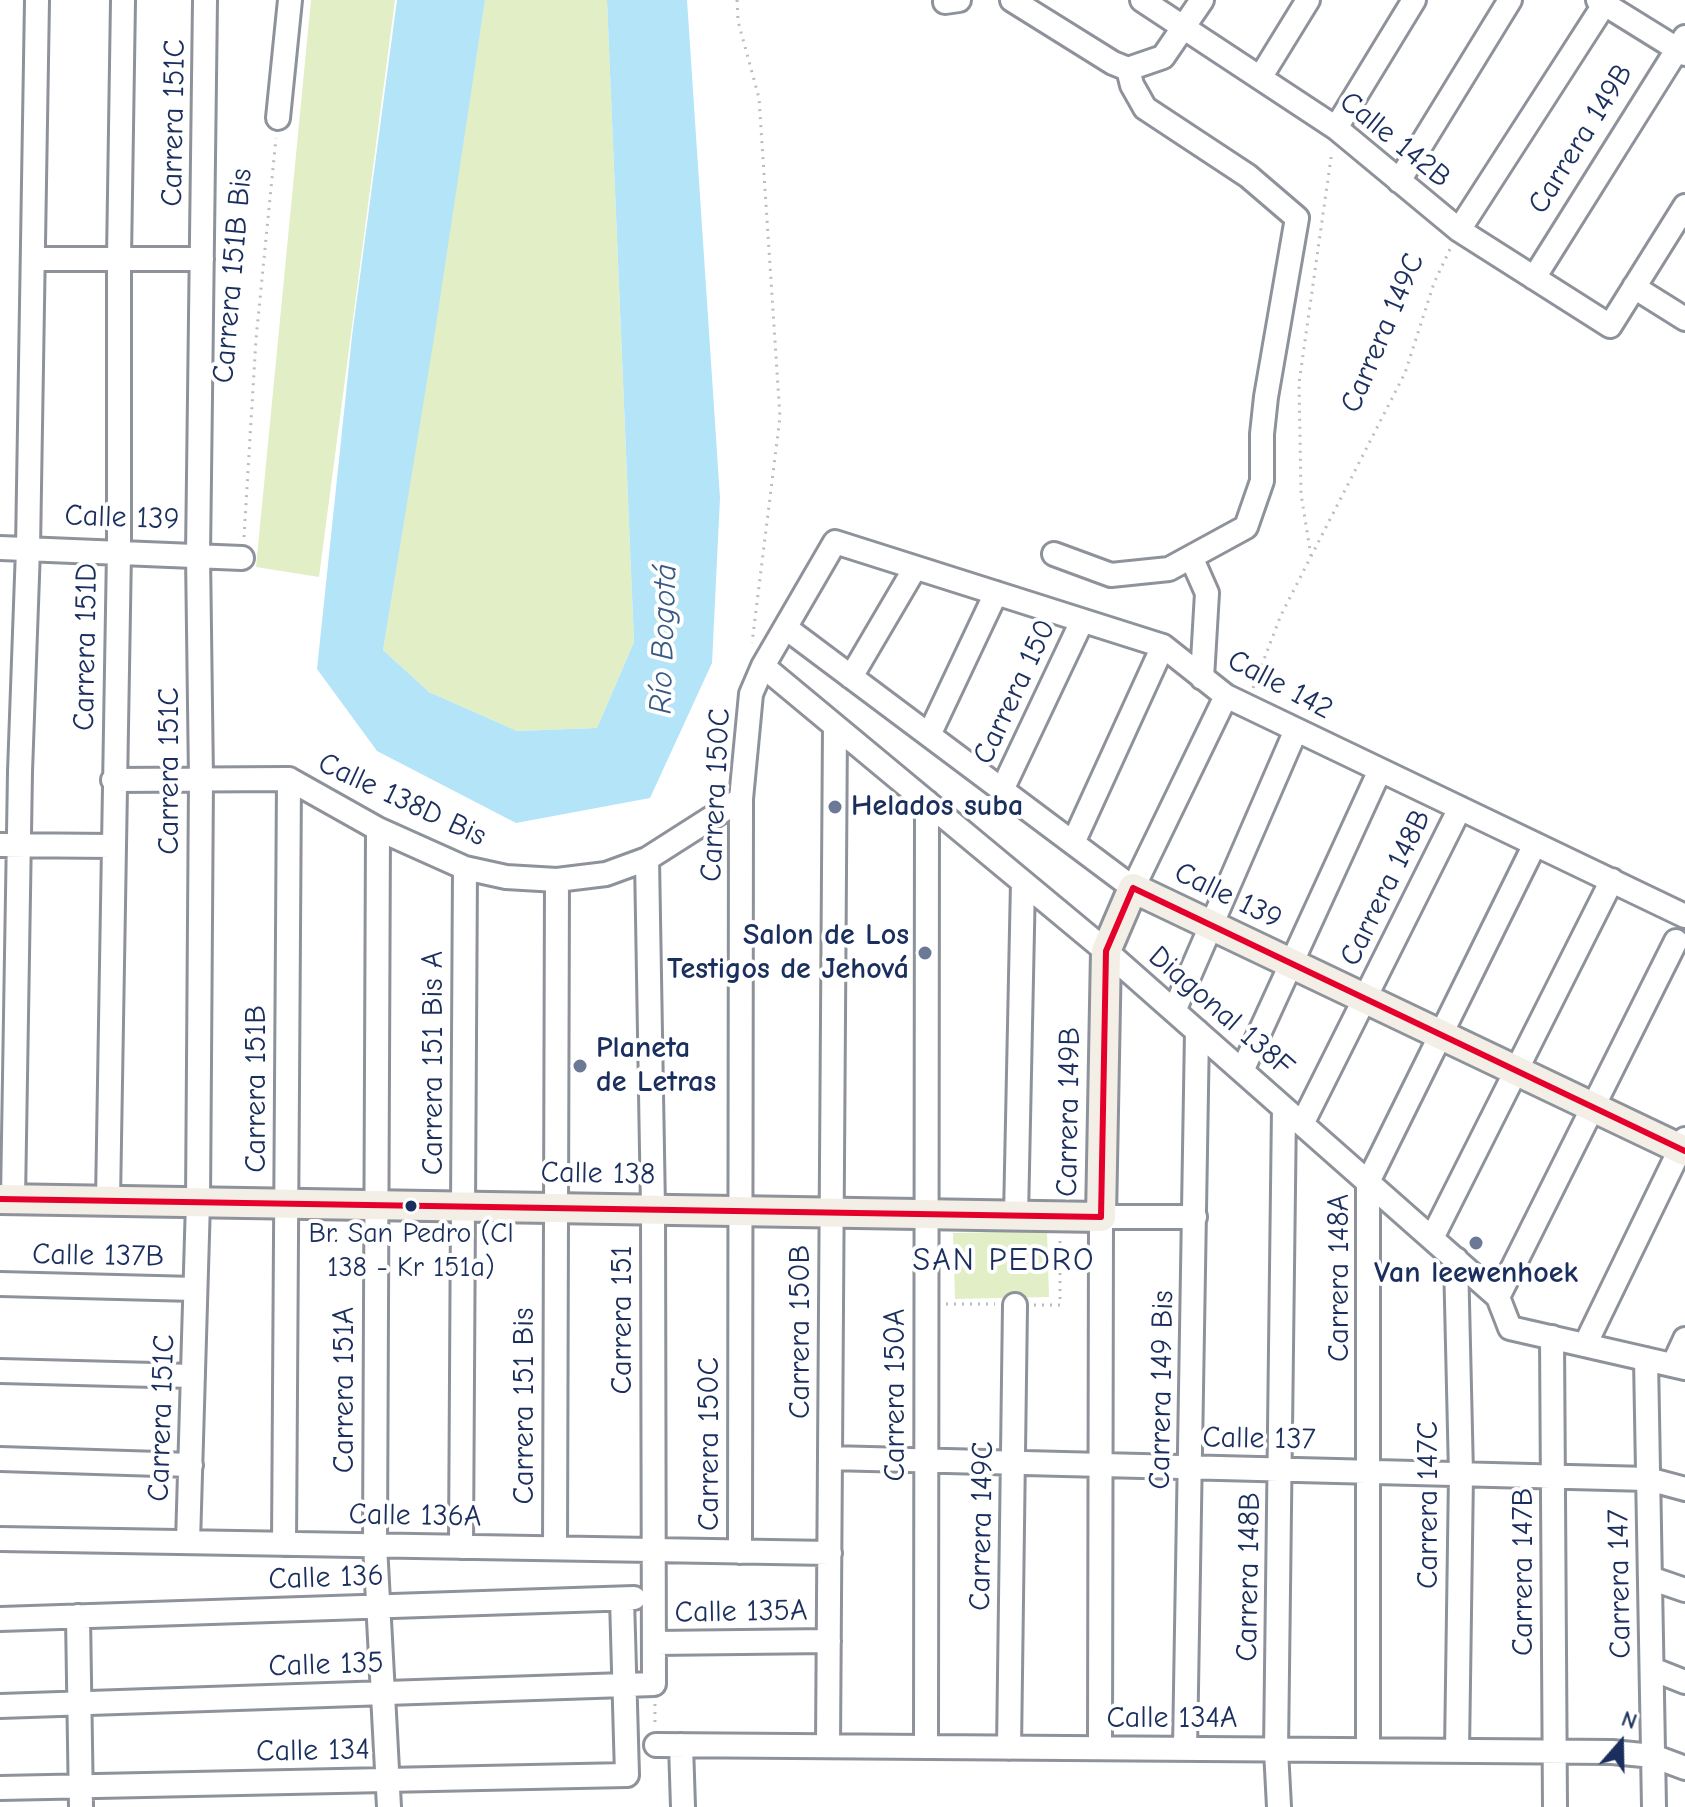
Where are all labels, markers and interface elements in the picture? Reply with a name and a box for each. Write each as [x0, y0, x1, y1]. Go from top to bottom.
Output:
street label: Carrera 151C [155, 39, 193, 207]
street label: Carrera 149B [1521, 57, 1641, 221]
street label: Calle 142B [1332, 84, 1458, 196]
street label: Carrera 151B Bis [206, 167, 260, 385]
street label: Carrera 149C [1333, 248, 1433, 418]
street label: Calle 139 [64, 498, 180, 538]
street label: Carrera 151D [67, 563, 105, 731]
water label: Río Bogotá [642, 563, 686, 715]
street label: Carrera 150 [966, 614, 1064, 770]
street label: Calle 142 [1221, 642, 1339, 728]
street label: Carrera 151C [152, 687, 188, 855]
street label: Carrera 150C [693, 707, 739, 883]
street label: Calle 138D Bis [312, 745, 492, 855]
place label: Helados suba [851, 789, 1023, 825]
marker: Helados suba [826, 798, 844, 816]
street label: Carrera 148B [1333, 804, 1439, 972]
street label: Calle 139 [1168, 855, 1288, 937]
place label: Salon de Los Testigos de Jehová [667, 918, 909, 988]
street label: Diagonal 138F [1141, 939, 1301, 1085]
marker: Salon de Los Testigos de Jehová [916, 944, 934, 962]
street label: Carrera 151 Bis A [416, 951, 452, 1175]
street label: Carrera 151B [239, 1005, 275, 1173]
street label: Carrera 149B [1050, 1027, 1088, 1197]
place label: Planeta de Letras [596, 1031, 716, 1102]
marker: Planeta de Letras [571, 1057, 589, 1075]
street label: Calle 138 [540, 1155, 656, 1193]
street label: Carrera 148A [1322, 1194, 1358, 1362]
marker: Br. San Pedro (Cl 138 - Kr 151a) [403, 1198, 419, 1214]
place label: Br. San Pedro (Cl 138 - Kr 151a) [308, 1217, 514, 1283]
marker: Van leewenhoek [1467, 1234, 1485, 1252]
street label: Calle 137B [32, 1237, 164, 1275]
district label: SAN PEDRO [913, 1242, 1095, 1280]
street label: Carrera 151 [605, 1245, 641, 1395]
street label: Carrera 150B [783, 1245, 819, 1419]
place label: Van leewenhoek [1374, 1256, 1578, 1292]
street label: Carrera 149 Bis [1142, 1290, 1182, 1490]
street label: Carrera 151A [327, 1307, 363, 1473]
street label: Carrera 151 Bis [507, 1308, 543, 1504]
street label: Carrera 150A [878, 1309, 914, 1481]
street label: Carrera 151C [141, 1334, 183, 1502]
street label: Carrera 150C [692, 1357, 728, 1531]
street label: Calle 137 [1202, 1420, 1316, 1458]
street label: Carrera 147C [1411, 1421, 1447, 1589]
street label: Carrera 149C [963, 1441, 1001, 1611]
street label: Carrera 147B [1506, 1488, 1542, 1656]
street label: Carrera 148B [1230, 1492, 1268, 1662]
street label: Calle 136A [348, 1497, 482, 1535]
street label: Carrera 147 [1601, 1509, 1639, 1659]
street label: Calle 136 [268, 1558, 384, 1598]
street label: Calle 135A [674, 1593, 808, 1631]
street label: Calle 135 [268, 1645, 384, 1685]
street label: Calle 134A [1106, 1701, 1238, 1737]
north arrow [1581, 1703, 1661, 1783]
text: N [1618, 1706, 1640, 1735]
street label: Calle 134 [256, 1732, 370, 1770]

